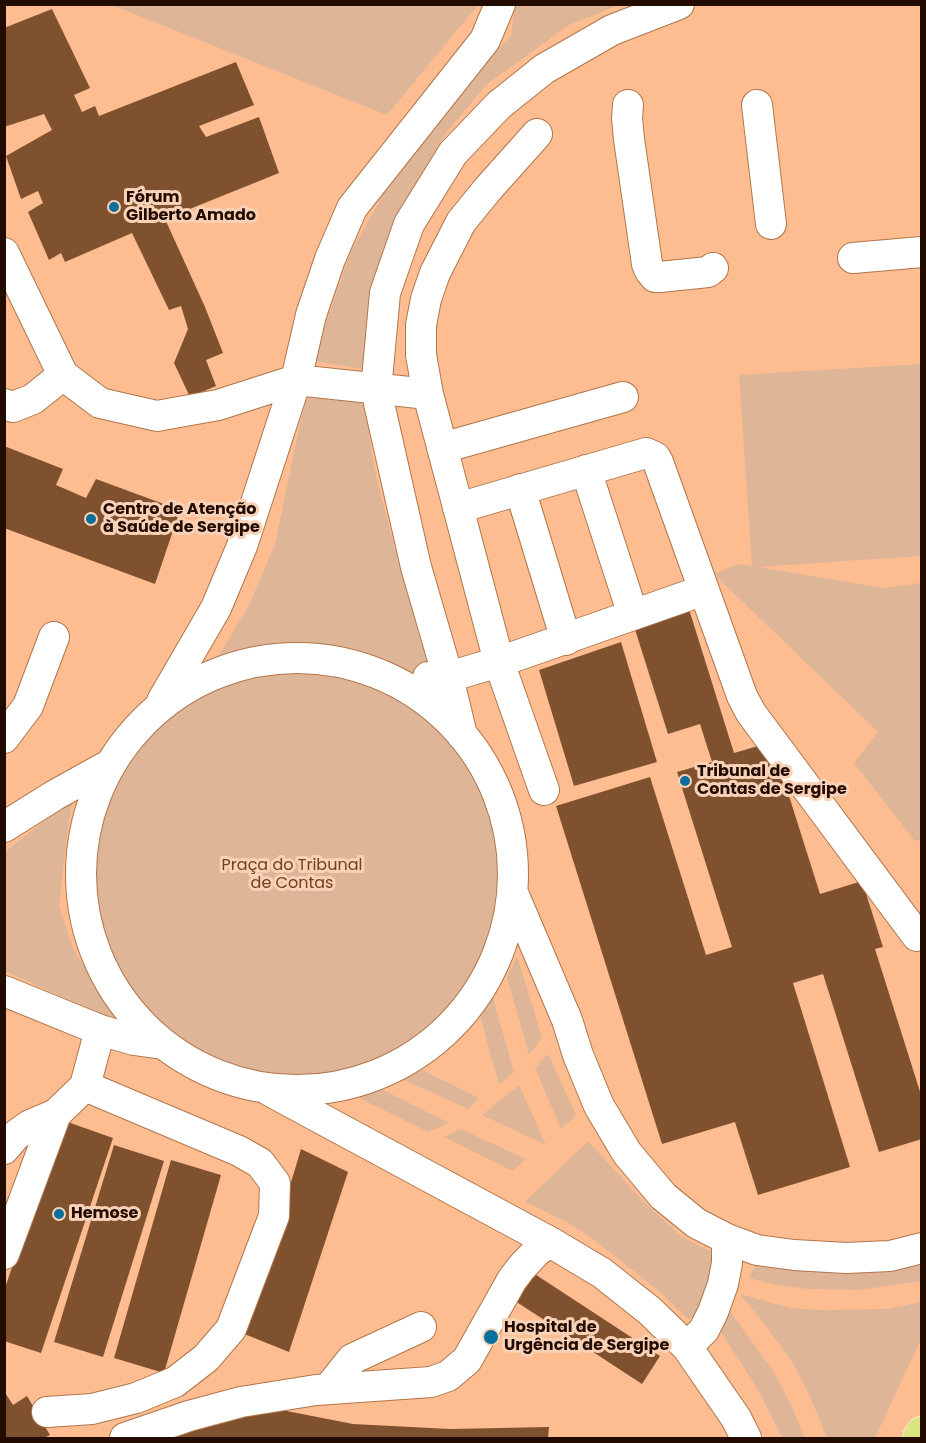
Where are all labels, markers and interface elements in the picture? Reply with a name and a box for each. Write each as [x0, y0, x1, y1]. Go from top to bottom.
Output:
place label: Fórum Gilberto Amado [126, 188, 256, 226]
marker: Fórum Gilberto Amado [107, 200, 121, 214]
place label: Centro de Atenção à Saúde de Sergipe [103, 500, 260, 538]
marker: Centro de Atenção à Saúde de Sergipe [84, 512, 98, 526]
place label: Tribunal de Contas de Sergipe [697, 762, 847, 800]
marker: Tribunal de Contas de Sergipe [678, 774, 692, 788]
park label: Praça do Tribunal de Contas [222, 856, 362, 894]
place label: Hemose [71, 1204, 138, 1224]
marker: Hemose [52, 1207, 66, 1221]
place label: Hospital de Urgência de Sergipe [504, 1318, 669, 1356]
marker: Hospital de Urgência de Sergipe [482, 1328, 500, 1346]

